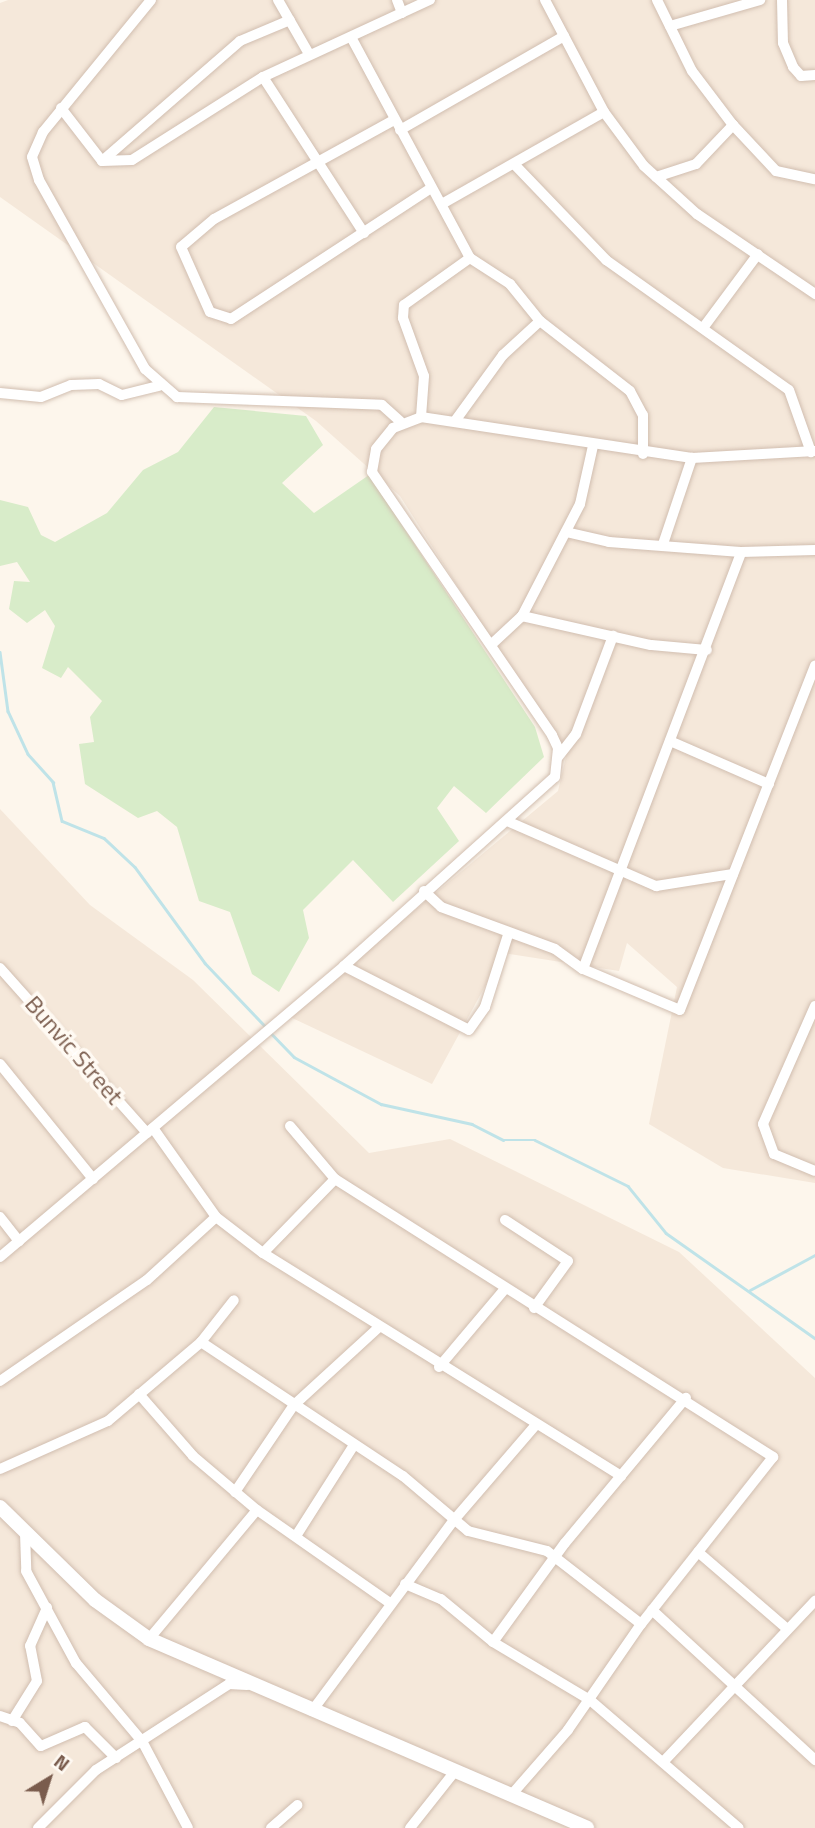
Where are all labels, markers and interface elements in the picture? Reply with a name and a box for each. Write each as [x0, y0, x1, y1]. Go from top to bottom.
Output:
street label: Bunvic Street [19, 990, 129, 1110]
north arrow [14, 1744, 84, 1814]
text: N [48, 1747, 76, 1778]

